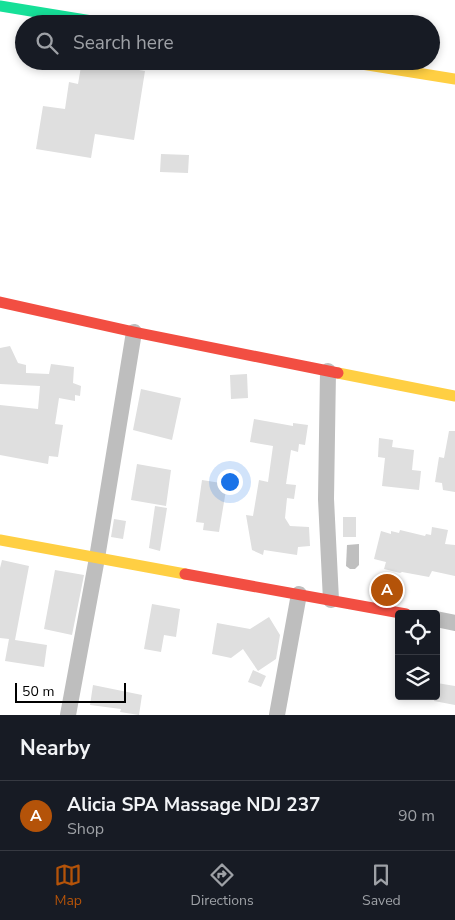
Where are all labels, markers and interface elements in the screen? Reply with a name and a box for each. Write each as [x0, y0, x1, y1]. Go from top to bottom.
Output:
search box [15, 15, 440, 70]
icon: search [33, 29, 61, 57]
text: Search here [73, 30, 174, 56]
your location [217, 469, 243, 495]
pin: A [371, 571, 403, 609]
map controls [395, 610, 440, 700]
button: locate [395, 610, 440, 655]
button: layers [395, 655, 440, 700]
scale bar [15, 680, 126, 703]
text: 50 m [22, 682, 54, 701]
text: Nearby [20, 734, 90, 762]
text: Alicia SPA Massage NDJ 237 [67, 792, 321, 818]
text: A [30, 805, 42, 827]
text: 90 m [398, 805, 435, 827]
text: Shop [67, 818, 104, 840]
tab: Map [54, 861, 82, 910]
tab: Directions [191, 861, 254, 910]
tab: Saved [362, 861, 401, 910]

